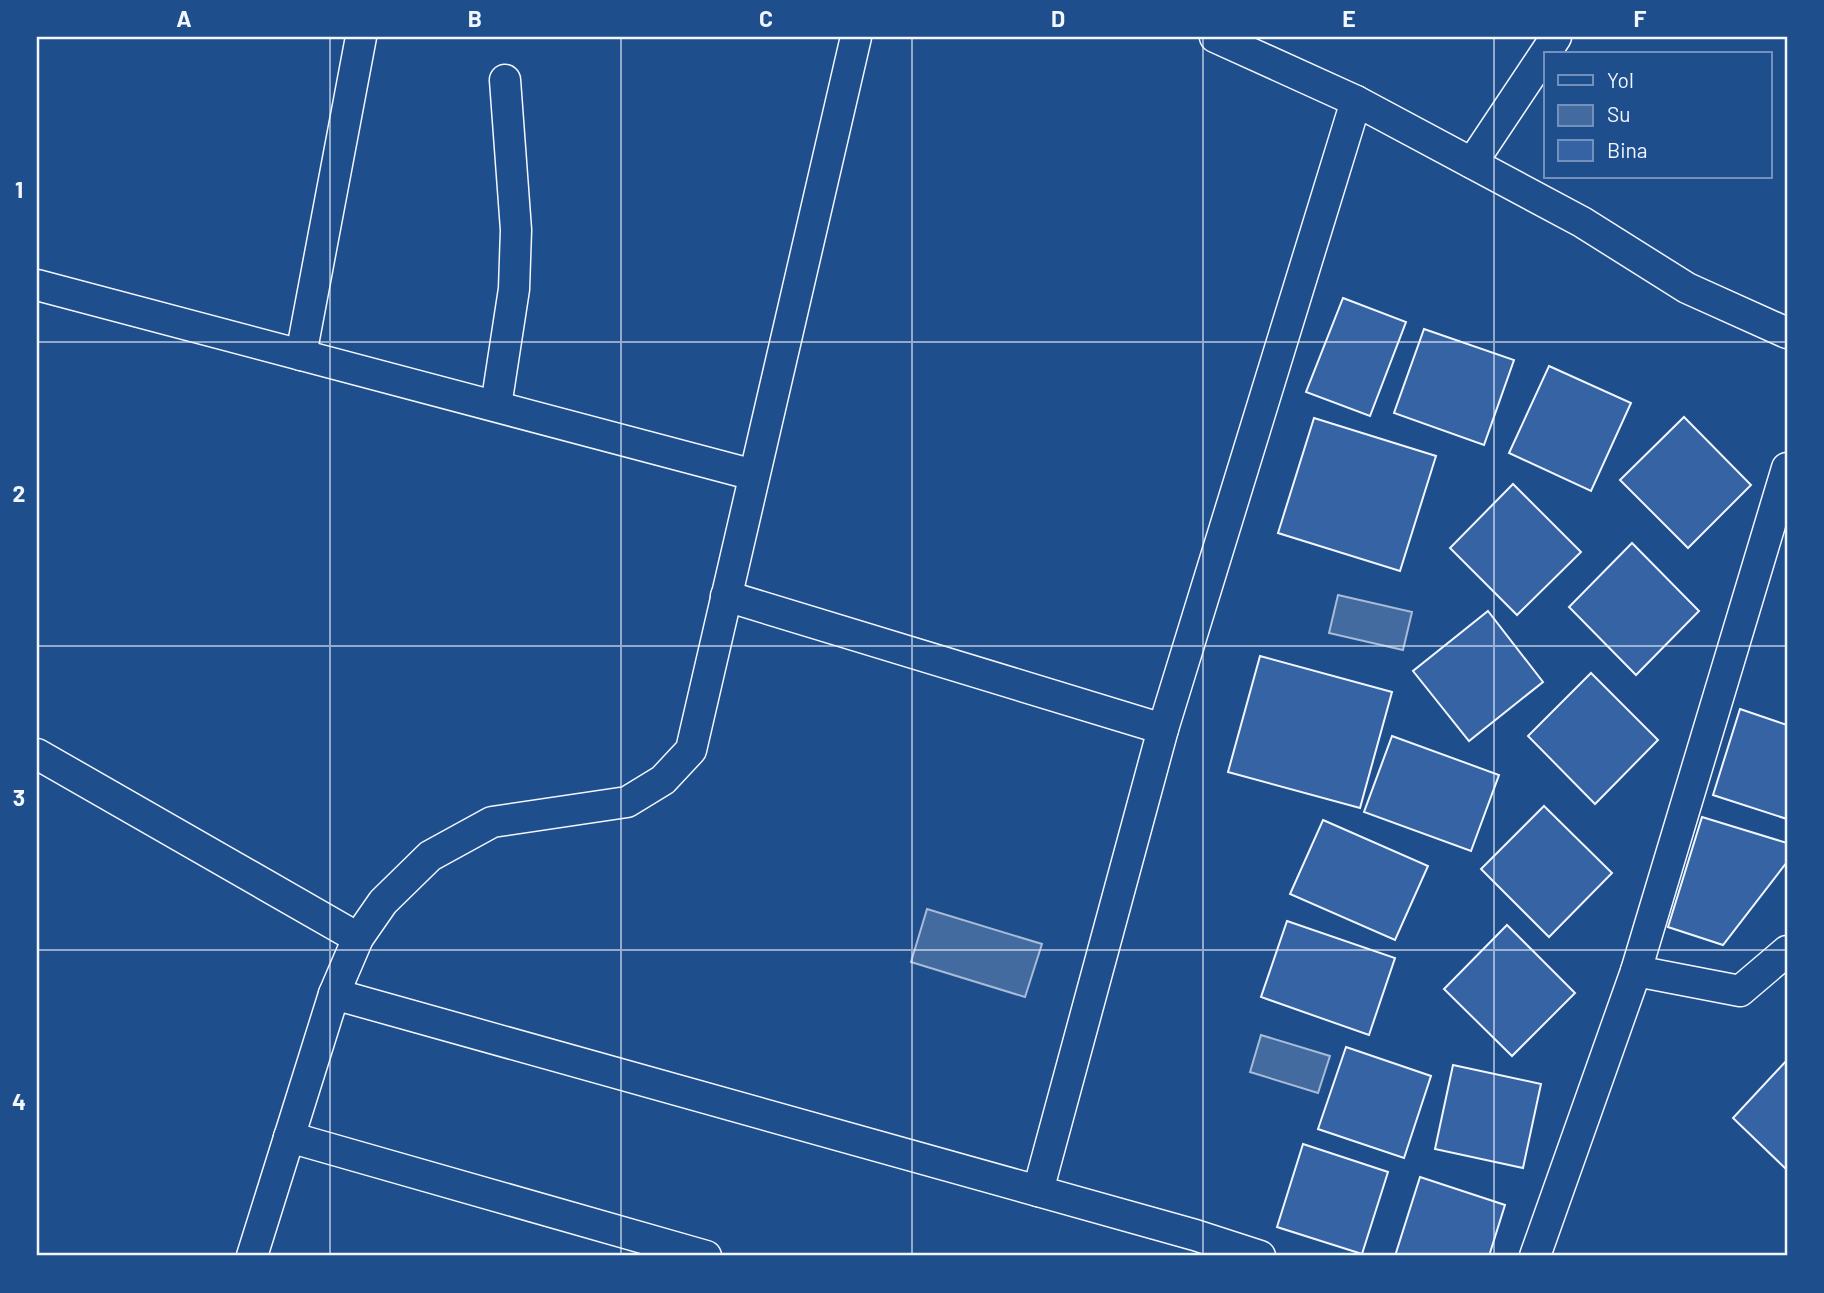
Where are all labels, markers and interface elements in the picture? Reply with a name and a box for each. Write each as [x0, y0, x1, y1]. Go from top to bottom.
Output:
text: A [176, 4, 192, 32]
text: B [468, 4, 482, 32]
text: C [759, 4, 773, 32]
text: D [1051, 4, 1065, 32]
text: E [1342, 4, 1356, 32]
text: F [1634, 4, 1647, 32]
legend [1544, 52, 1772, 178]
text: Yol [1607, 67, 1634, 92]
text: Su [1607, 101, 1631, 126]
text: Bina [1607, 137, 1648, 162]
text: 1 [15, 175, 23, 203]
text: 2 [13, 479, 25, 507]
text: 3 [13, 783, 25, 811]
text: 4 [12, 1087, 26, 1115]

